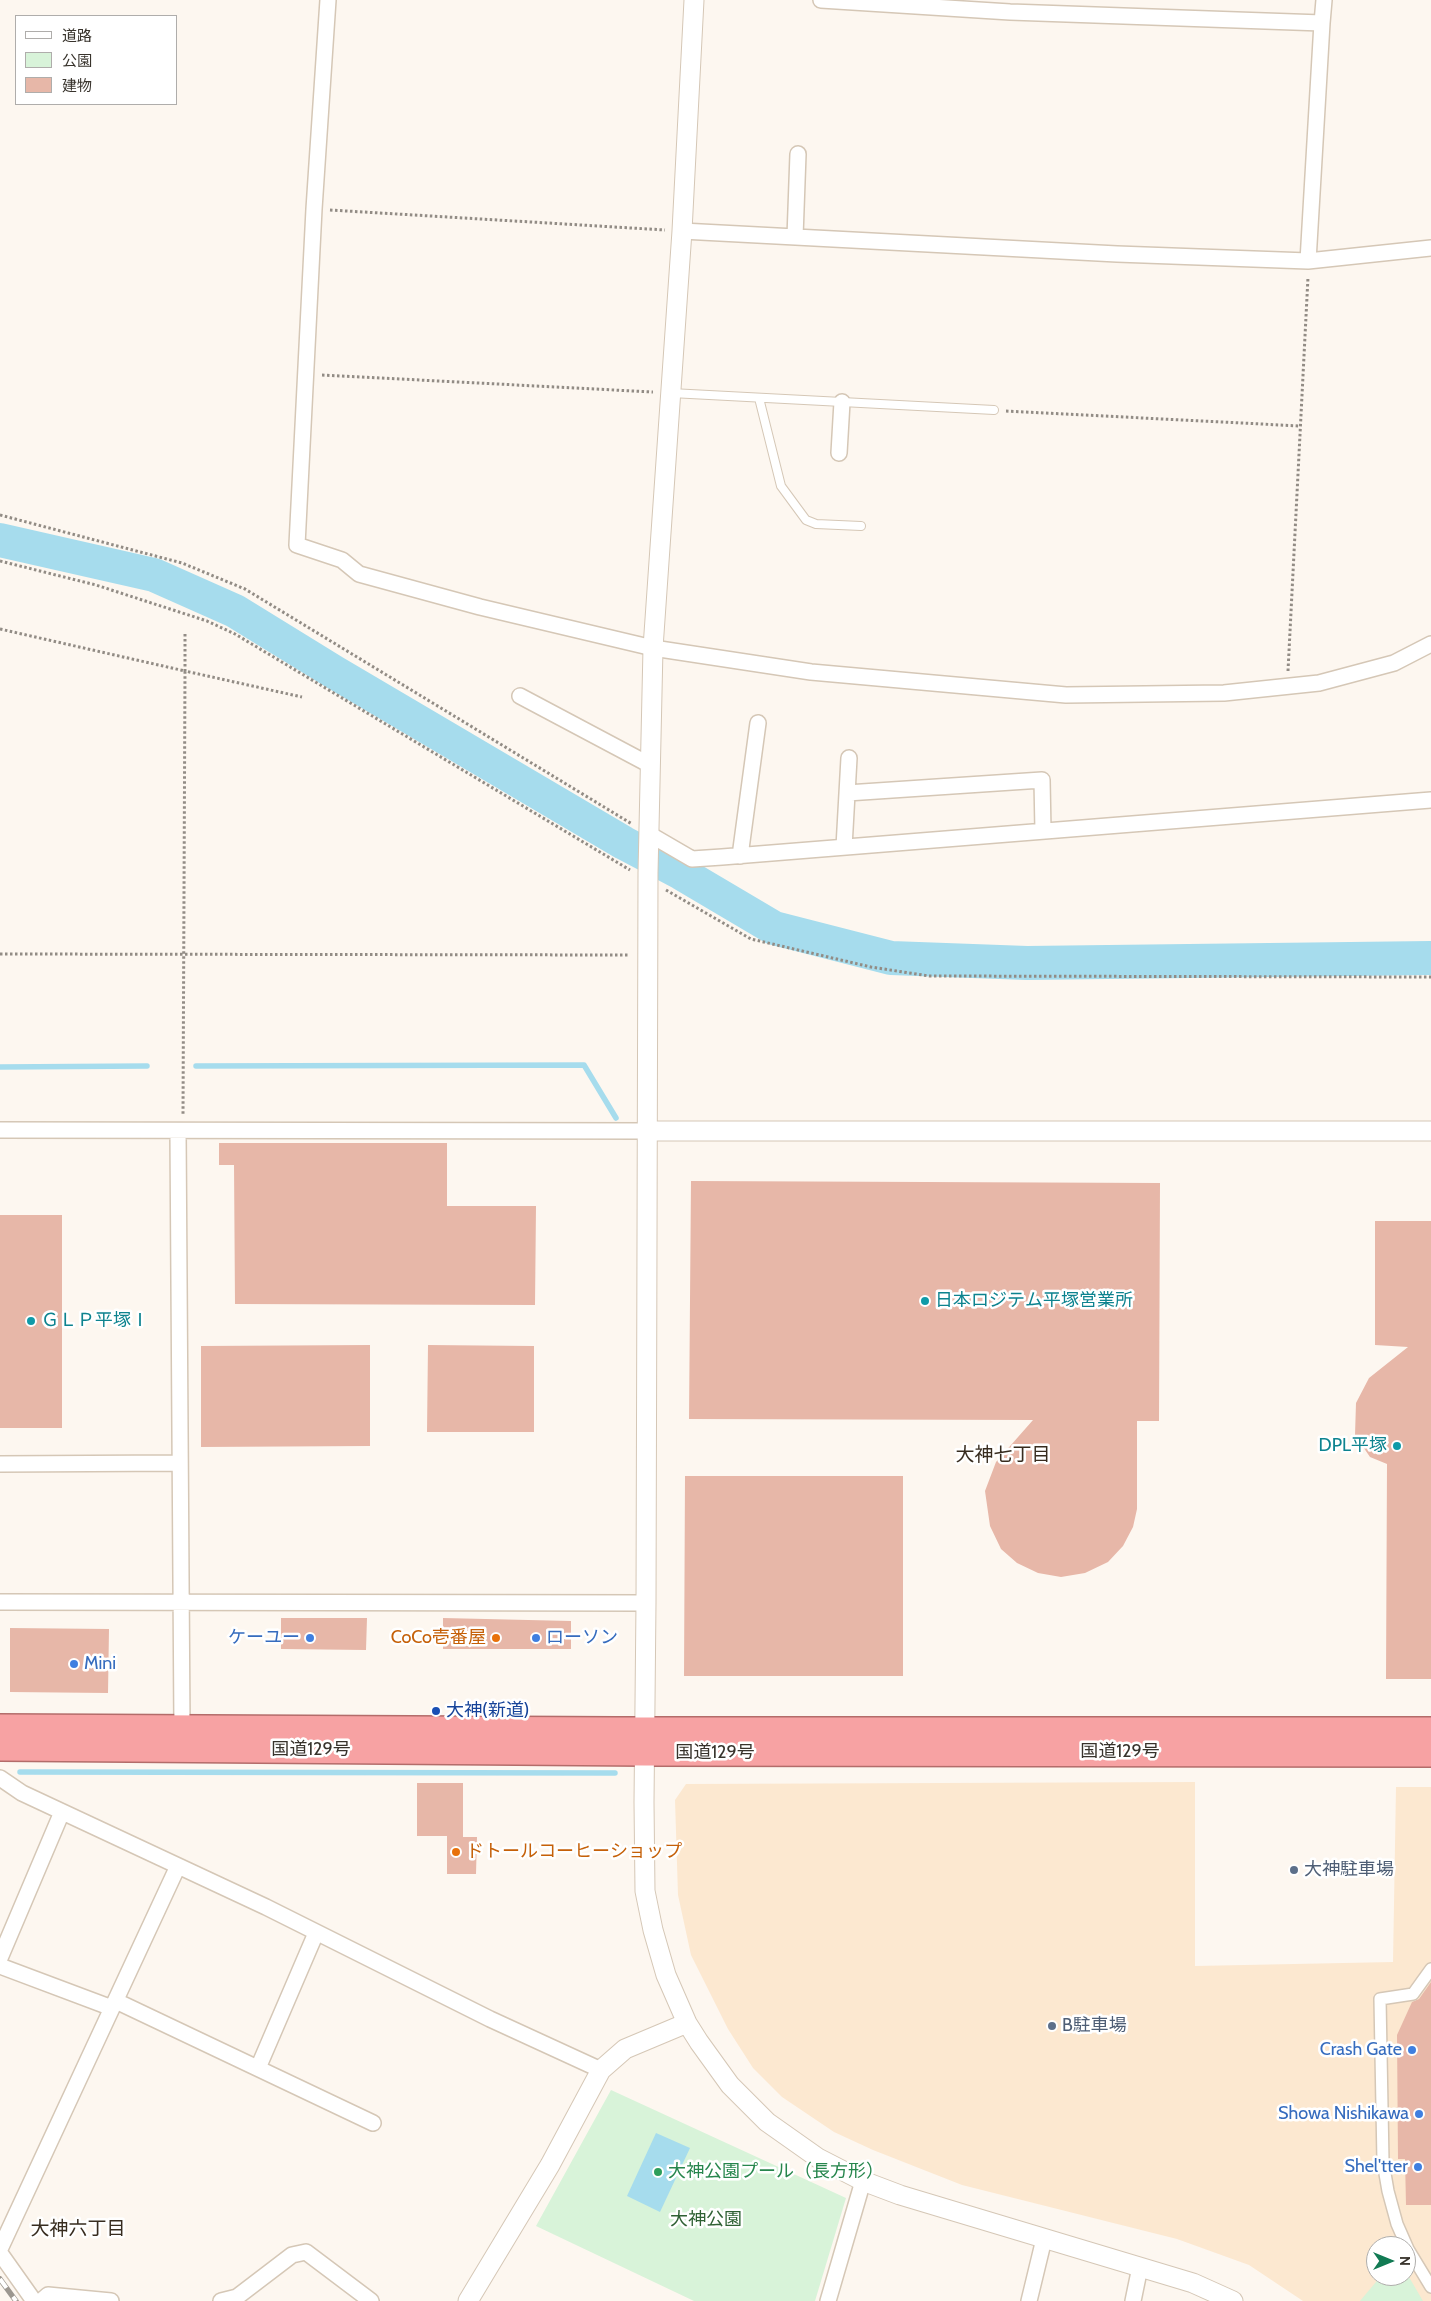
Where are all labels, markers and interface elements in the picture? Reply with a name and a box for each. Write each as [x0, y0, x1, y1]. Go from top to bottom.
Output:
legend [15, 15, 178, 105]
text: 道路 [62, 27, 92, 45]
text: 公園 [62, 52, 92, 70]
text: 建物 [62, 77, 92, 95]
place label: 日本ロジテム平塚営業所 [935, 1290, 1133, 1312]
marker: 日本ロジテム平塚営業所 [919, 1295, 931, 1307]
place label: ＧＬＰ平塚Ⅰ [41, 1310, 149, 1332]
marker: ＧＬＰ平塚Ⅰ [25, 1315, 37, 1327]
place label: DPL平塚 [1319, 1435, 1387, 1457]
marker: DPL平塚 [1391, 1440, 1403, 1452]
district label: 大神七丁目 [956, 1444, 1050, 1466]
place label: ケーユー [228, 1627, 300, 1649]
place label: CoCo壱番屋 [391, 1627, 486, 1649]
place label: ローソン [546, 1627, 618, 1649]
marker: ケーユー [304, 1632, 316, 1644]
marker: CoCo壱番屋 [490, 1632, 502, 1644]
marker: ローソン [530, 1632, 542, 1644]
place label: Mini [84, 1653, 116, 1675]
marker: Mini [68, 1658, 80, 1670]
place label: 大神(新道) [446, 1700, 529, 1722]
marker: 大神(新道) [430, 1705, 442, 1717]
street label: 国道129号 [271, 1739, 351, 1761]
street label: 国道129号 [1080, 1741, 1160, 1763]
street label: 国道129号 [675, 1742, 755, 1764]
place label: ドトールコーヒーショップ [466, 1841, 682, 1863]
marker: ドトールコーヒーショップ [450, 1846, 462, 1858]
place label: 大神駐車場 [1304, 1859, 1394, 1881]
marker: 大神駐車場 [1288, 1864, 1300, 1876]
place label: B駐車場 [1062, 2015, 1127, 2037]
marker: B駐車場 [1046, 2020, 1058, 2032]
place label: Crash Gate [1320, 2039, 1402, 2061]
marker: Crash Gate [1406, 2044, 1418, 2056]
place label: Showa Nishikawa [1278, 2103, 1409, 2125]
marker: Showa Nishikawa [1413, 2108, 1425, 2120]
place label: Shel'tter [1344, 2156, 1408, 2178]
place label: 大神公園プール（長方形） [668, 2161, 884, 2183]
marker: Shel'tter [1412, 2161, 1424, 2173]
marker: 大神公園プール（長方形） [652, 2166, 664, 2178]
park label: 大神公園 [670, 2209, 742, 2231]
district label: 大神六丁目 [31, 2218, 125, 2240]
north arrow [1366, 2236, 1416, 2286]
text: N [1396, 2256, 1414, 2266]

